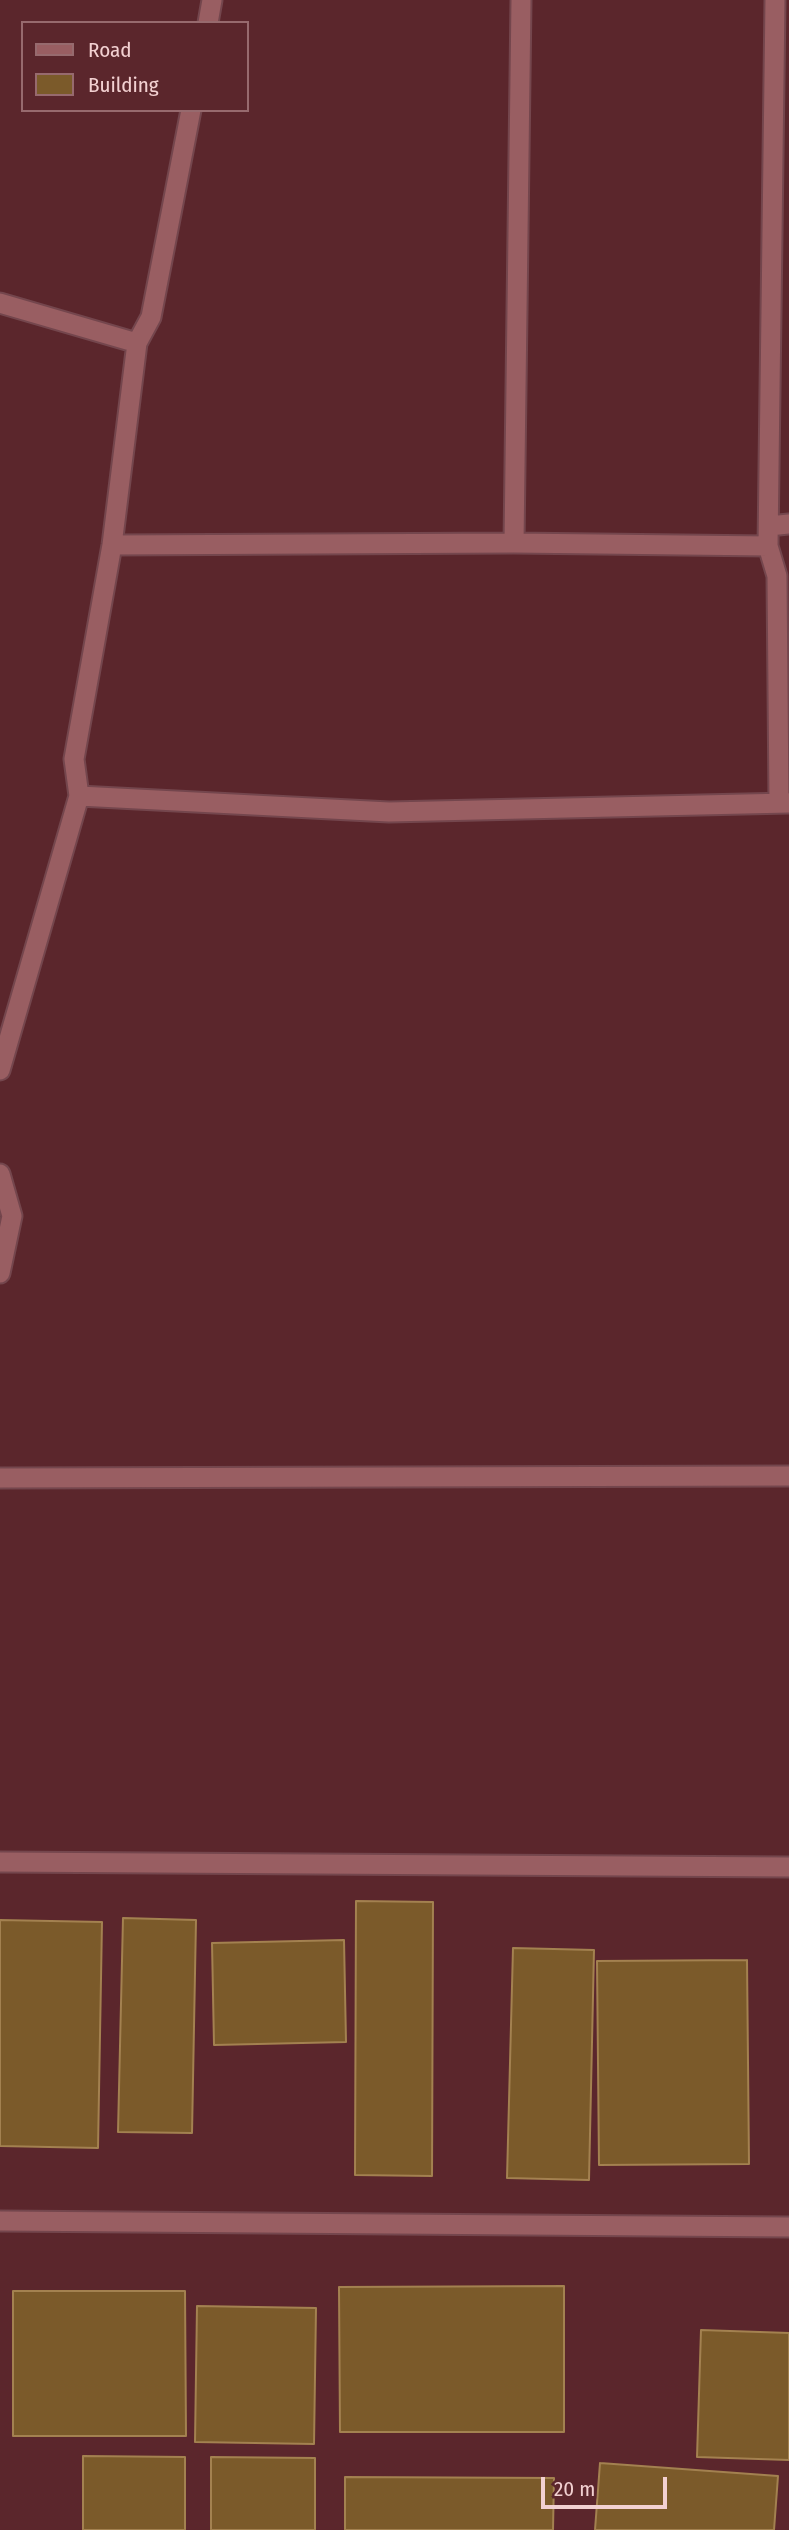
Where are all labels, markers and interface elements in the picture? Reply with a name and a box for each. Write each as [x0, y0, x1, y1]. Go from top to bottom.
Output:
legend [21, 21, 248, 112]
text: Road [88, 37, 132, 63]
text: Building [88, 72, 159, 98]
scale bar [544, 2464, 670, 2508]
text: 20 m [554, 2476, 595, 2502]

